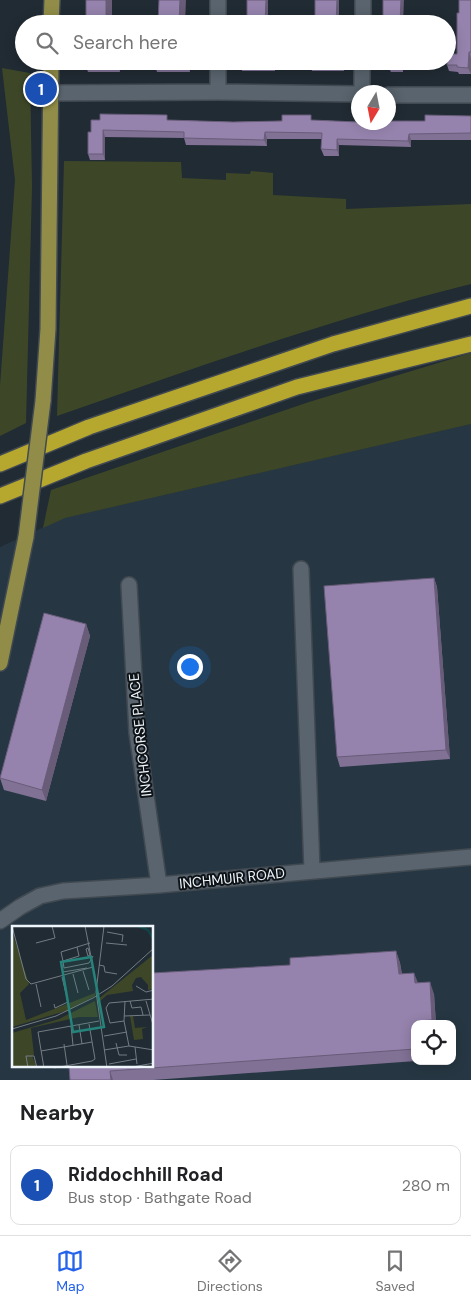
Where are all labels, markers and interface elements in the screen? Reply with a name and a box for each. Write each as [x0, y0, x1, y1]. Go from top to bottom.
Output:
search box [15, 15, 456, 70]
icon: search [33, 29, 61, 57]
text: Search here [73, 30, 178, 55]
pin: 1 [25, 70, 57, 108]
north arrow [351, 85, 396, 130]
your location [177, 654, 203, 680]
street label: INCHCORSE PLACE [125, 672, 155, 797]
street label: INCHMUIR ROAD [178, 864, 286, 892]
inset map [12, 926, 154, 1068]
map controls [411, 1020, 456, 1065]
button: locate [411, 1020, 456, 1065]
text: Nearby [20, 1099, 94, 1127]
text: Riddochhill Road [68, 1162, 223, 1187]
text: 1 [34, 1175, 40, 1196]
text: 280 m [402, 1175, 450, 1196]
text: Bus stop · Bathgate Road [68, 1187, 252, 1208]
tab: Map [56, 1247, 84, 1295]
tab: Directions [197, 1247, 263, 1295]
tab: Saved [375, 1247, 415, 1295]

